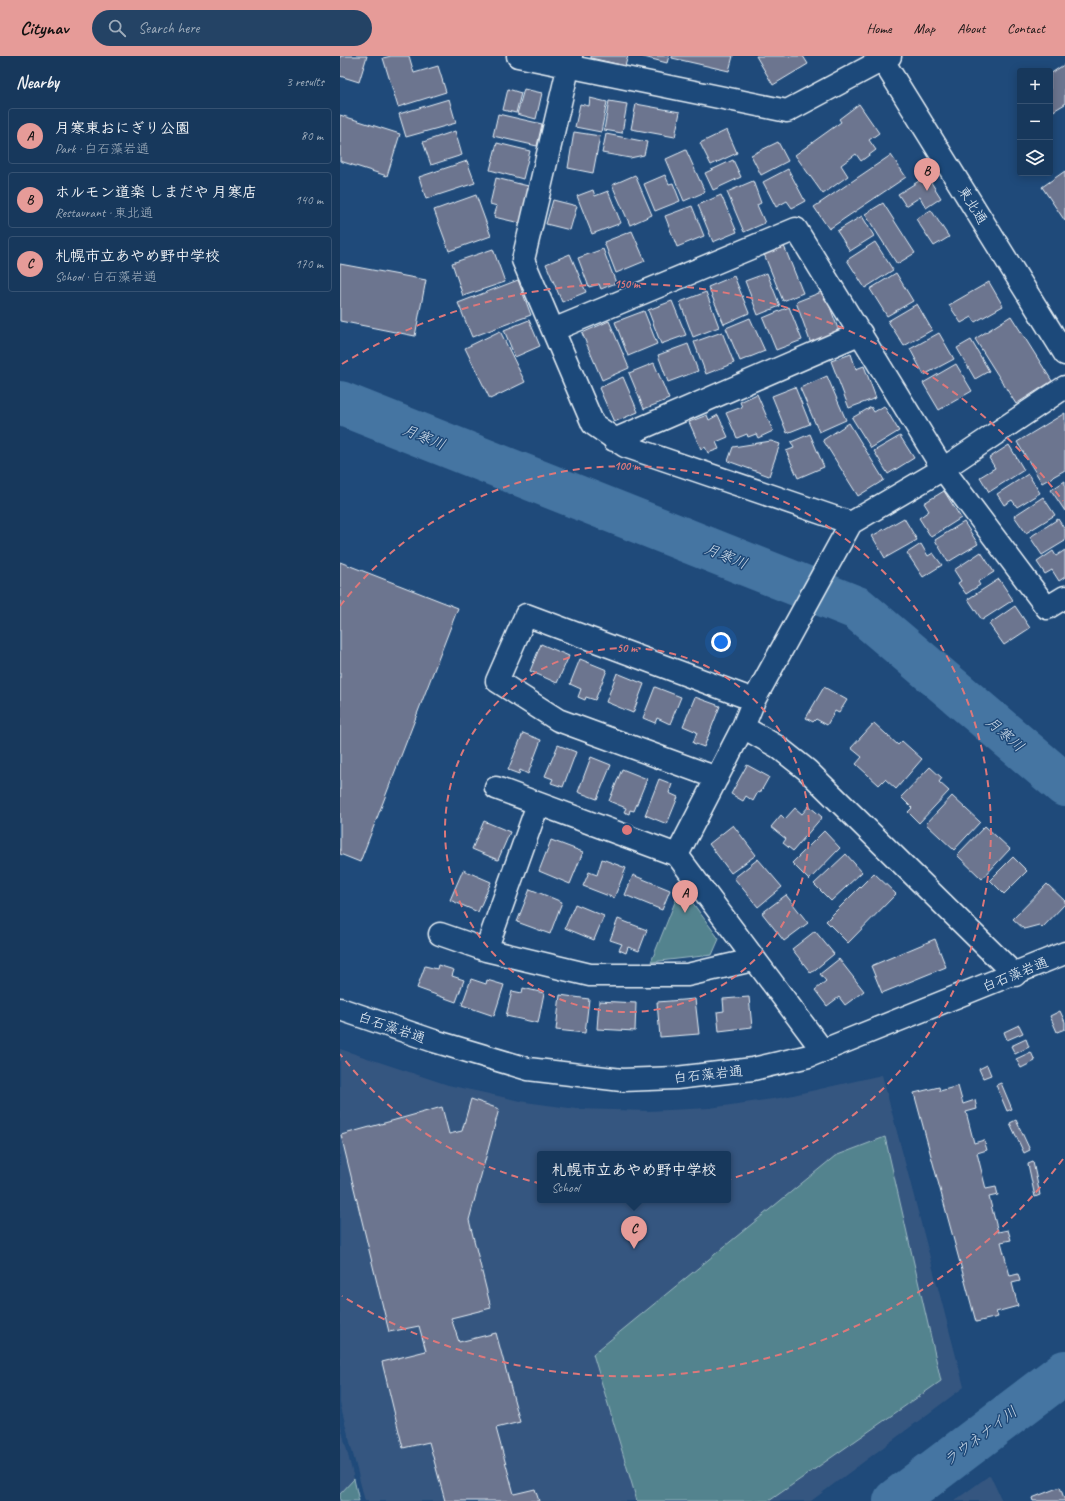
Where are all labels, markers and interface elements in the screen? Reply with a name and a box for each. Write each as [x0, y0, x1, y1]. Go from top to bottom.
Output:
search box [92, 10, 372, 46]
text: Citynav [20, 16, 68, 40]
icon: search [106, 17, 128, 39]
text: Search here [138, 19, 199, 38]
text: Home [866, 20, 892, 37]
text: Map [914, 20, 935, 37]
text: About [957, 20, 985, 37]
text: Contact [1007, 20, 1045, 37]
map controls [1017, 68, 1053, 176]
button: + [1017, 68, 1053, 104]
text: Nearby [16, 72, 59, 93]
text: 3 results [286, 74, 324, 90]
button: − [1017, 104, 1053, 140]
text: 月寒東おにぎり公園 [55, 119, 190, 138]
text: A [27, 128, 33, 144]
text: 80 m [301, 128, 323, 144]
button: layers [1017, 140, 1053, 176]
text: Park · 白石藻岩通 [55, 141, 149, 157]
pin: B [914, 158, 940, 191]
text: ホルモン道楽 しまだや 月寒店 [55, 183, 257, 202]
street label: 東北通 [954, 183, 991, 228]
text: B [27, 192, 33, 208]
text: 140 m [295, 192, 323, 208]
text: Restaurant · 東北通 [55, 205, 153, 221]
text: 札幌市立あやめ野中学校 [55, 247, 220, 266]
text: C [27, 256, 33, 272]
text: 170 m [295, 256, 323, 272]
text: School · 白石藻岩通 [55, 269, 157, 285]
text: 150 m [614, 276, 641, 292]
water label: 月寒川 [399, 420, 448, 455]
text: 100 m [614, 458, 641, 474]
water label: 月寒川 [701, 539, 750, 574]
your location [711, 632, 731, 652]
text: 50 m [617, 640, 638, 656]
water label: 月寒川 [981, 712, 1028, 756]
centre of rings [620, 823, 634, 837]
pin: A [672, 880, 698, 913]
street label: 白石藻岩通 [980, 953, 1051, 995]
street label: 白石藻岩通 [356, 1008, 428, 1047]
street label: 白石藻岩通 [672, 1062, 744, 1087]
popup [537, 1151, 731, 1203]
text: 札幌市立あやめ野中学校 [551, 1161, 717, 1180]
text: School [551, 1180, 579, 1196]
pin: C [621, 1216, 647, 1249]
water label: ラウネナイ川 [939, 1402, 1021, 1470]

